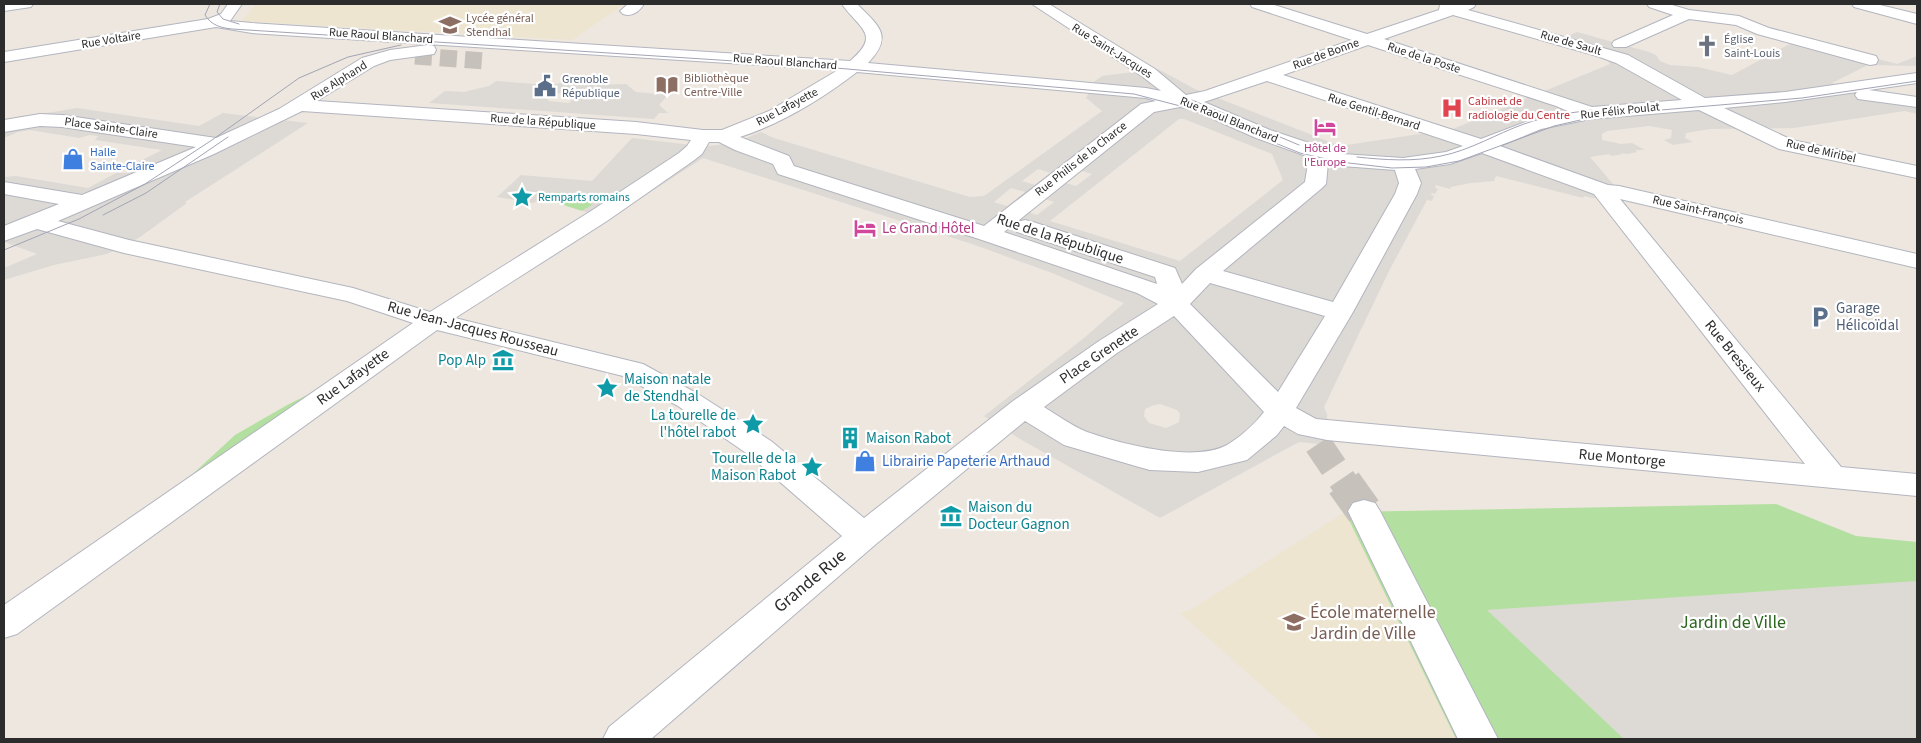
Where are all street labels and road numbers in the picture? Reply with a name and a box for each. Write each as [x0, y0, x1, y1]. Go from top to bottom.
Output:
street label: Rue Saint-Jacques [1068, 19, 1156, 83]
street label: Rue Raoul Blanchard [328, 24, 434, 48]
street label: Rue de Sault [1538, 26, 1604, 60]
street label: Rue Voltaire [80, 27, 142, 53]
street label: Rue de Bonne [1290, 34, 1362, 74]
street label: Rue de la Poste [1385, 38, 1463, 78]
street label: Rue Raoul Blanchard [732, 50, 838, 74]
street label: Rue Alphand [307, 57, 371, 105]
street label: Rue Lafayette [753, 84, 821, 130]
street label: Rue Gentil-Bernard [1326, 89, 1422, 135]
street label: Rue Raoul Blanchard [1177, 93, 1281, 147]
street label: Rue Félix Poulat [1579, 98, 1661, 124]
street label: Rue de la République [490, 110, 596, 134]
street label: Place Sainte-Claire [63, 113, 159, 143]
street label: Rue Philis de la Charce [1031, 118, 1131, 200]
street label: Rue de Miribel [1784, 135, 1858, 167]
street label: Rue Saint-François [1651, 191, 1745, 229]
street label: Rue de la République [994, 209, 1126, 269]
street label: Rue Jean-Jacques Rousseau [385, 296, 561, 362]
street label: Rue Bressieux [1699, 316, 1771, 397]
street label: Place Grenette [1055, 321, 1143, 389]
street label: Rue Lafayette [312, 344, 394, 410]
street label: Rue Montorge [1578, 444, 1666, 472]
street label: Grande Rue [769, 543, 852, 619]

